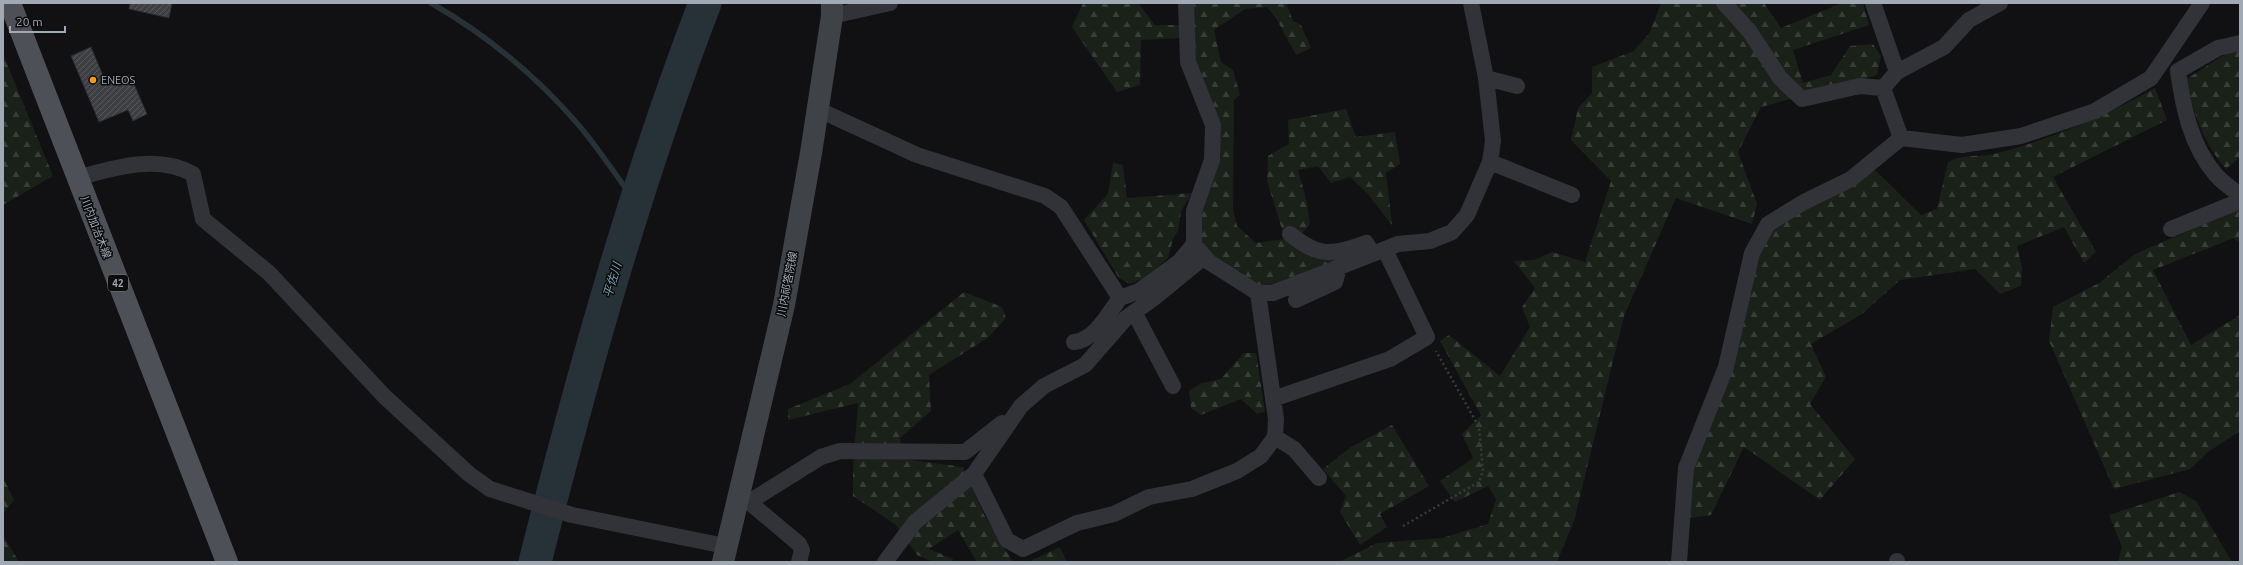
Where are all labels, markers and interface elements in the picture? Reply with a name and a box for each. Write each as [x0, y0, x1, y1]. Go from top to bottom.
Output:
scale bar [10, 8, 65, 34]
text: 20 m [16, 15, 43, 28]
place label: ENEOS [101, 74, 136, 86]
marker: ENEOS [88, 75, 98, 85]
street label: 川内加治木線 [79, 194, 113, 260]
street label: 川内祁答院線 [775, 250, 799, 318]
water label: 平佐川 [601, 259, 624, 299]
road number: 42 [108, 275, 128, 291]

